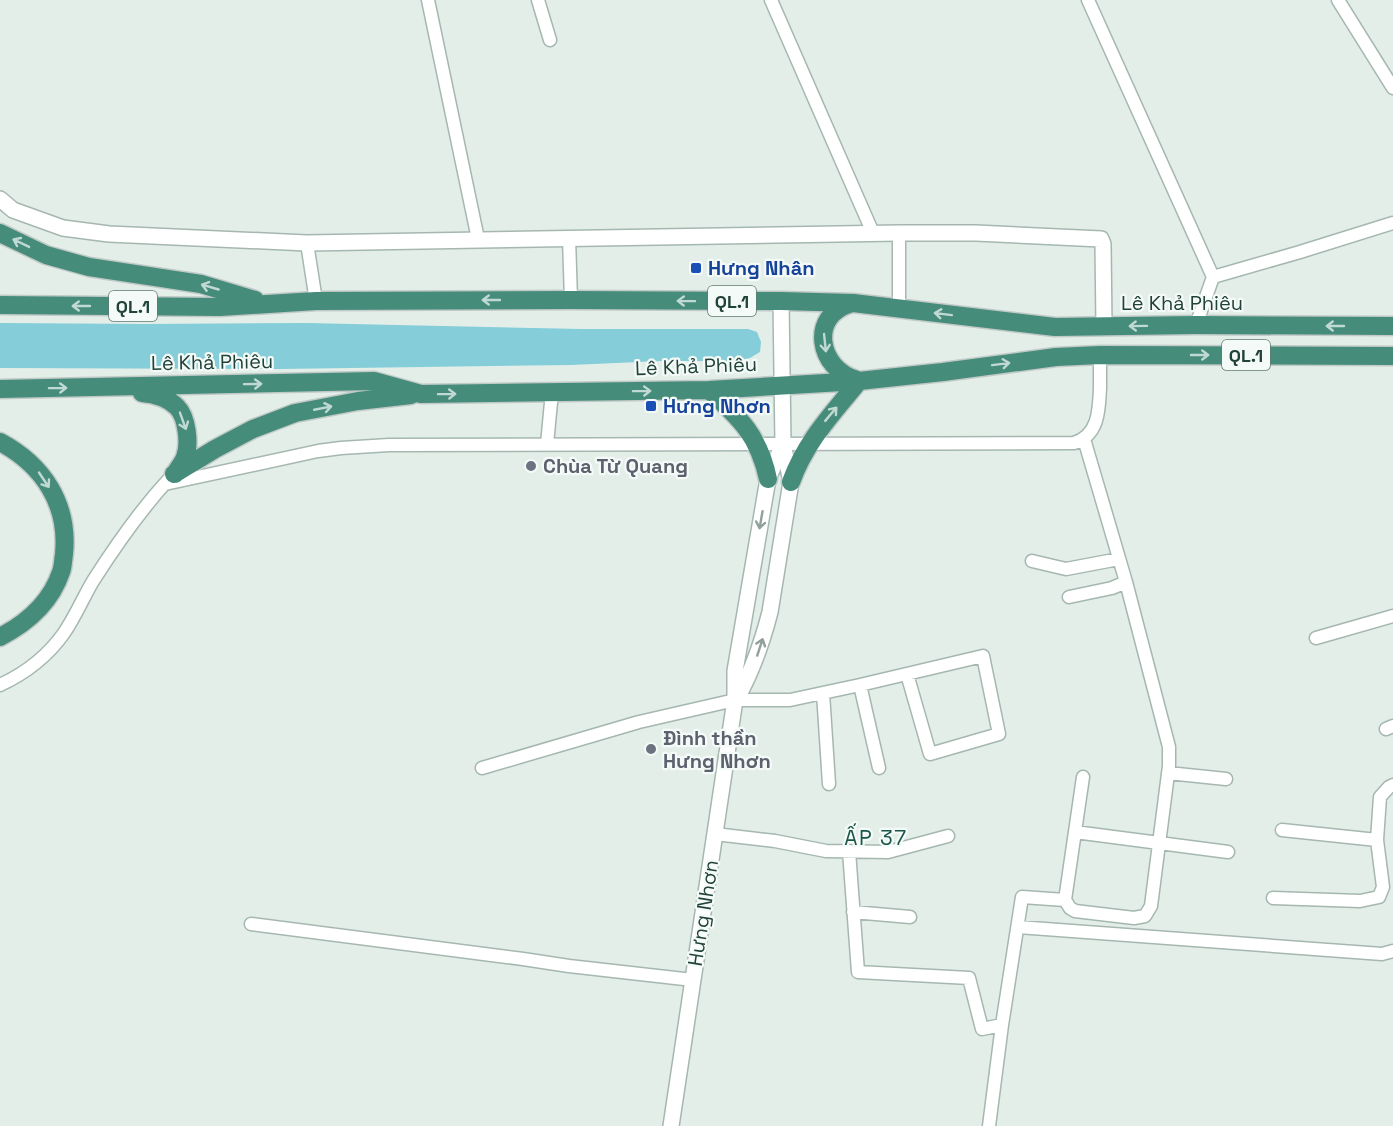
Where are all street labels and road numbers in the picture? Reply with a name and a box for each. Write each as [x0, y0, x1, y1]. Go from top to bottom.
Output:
road number: QL.1 [708, 286, 756, 316]
street label: Lê Khả Phiêu [1121, 290, 1243, 316]
road number: QL.1 [109, 291, 157, 321]
road number: QL.1 [1222, 340, 1270, 370]
street label: Lê Khả Phiêu [151, 348, 273, 376]
street label: Lê Khả Phiêu [634, 351, 758, 381]
street label: Hưng Nhơn [682, 858, 724, 968]

